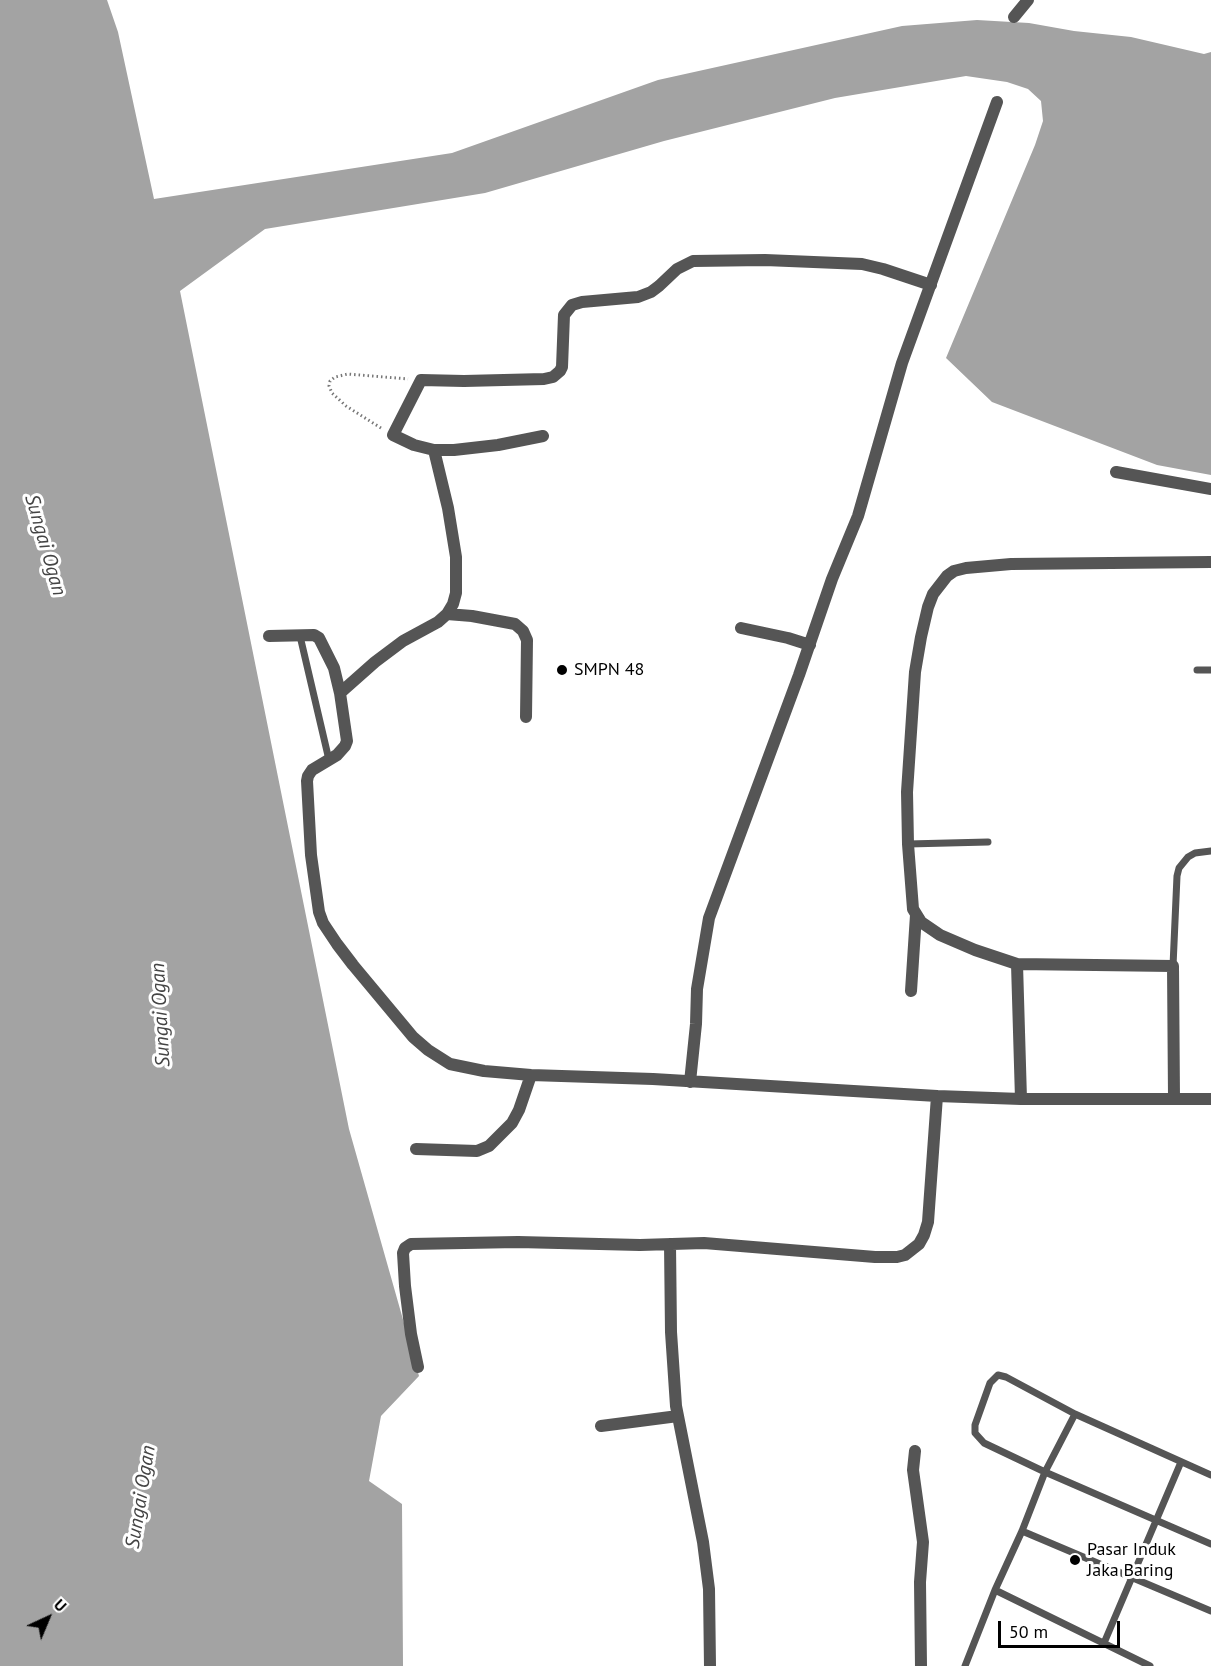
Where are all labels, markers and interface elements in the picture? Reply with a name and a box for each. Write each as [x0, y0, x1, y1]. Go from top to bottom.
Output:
water label: Sungai Ogan [19, 492, 71, 598]
place label: SMPN 48 [574, 659, 644, 681]
marker: SMPN 48 [555, 663, 569, 677]
water label: Sungai Ogan [146, 962, 176, 1068]
water label: Sungai Ogan [121, 1444, 161, 1550]
place label: Pasar Induk Jaka Baring [1087, 1539, 1176, 1582]
marker: Pasar Induk Jaka Baring [1068, 1553, 1082, 1567]
north arrow [18, 1588, 78, 1648]
text: U [50, 1594, 71, 1616]
scale bar [1001, 1609, 1122, 1647]
text: 50 m [1009, 1620, 1048, 1643]

